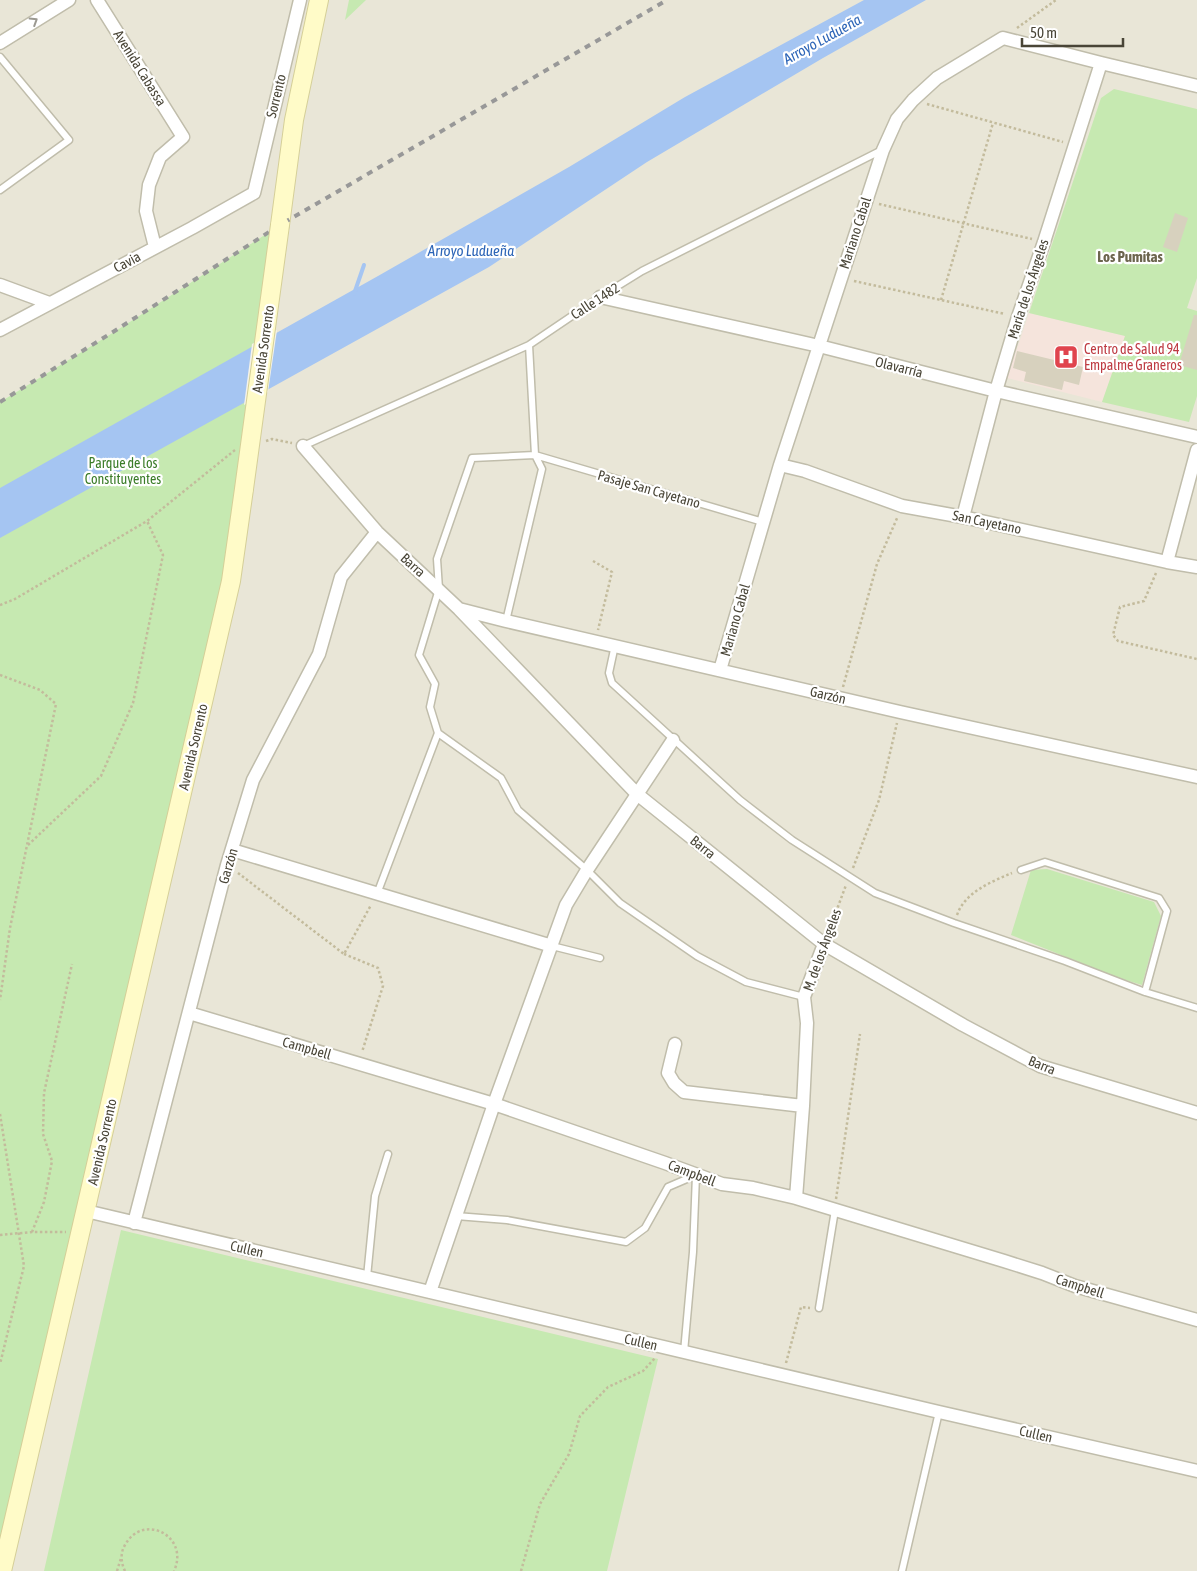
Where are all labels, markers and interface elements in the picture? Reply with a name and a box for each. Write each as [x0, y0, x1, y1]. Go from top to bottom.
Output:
water label: Arroyo Ludueña [779, 11, 864, 68]
scale bar [1022, 15, 1123, 47]
one-way arrow [29, 18, 38, 28]
text: 50 m [1030, 24, 1057, 41]
street label: Avenida Cabassa [110, 27, 170, 109]
street label: Sorrento [263, 73, 289, 119]
street label: Mariano Cabal [836, 195, 874, 271]
street label: María de los Ángeles [1004, 237, 1052, 341]
water label: Arroyo Ludueña [427, 242, 514, 259]
street label: Cavia [111, 248, 143, 276]
district label: Los Pumitas [1097, 248, 1164, 265]
street label: Calle 1482 [568, 279, 622, 323]
street label: Avenida Sorrento [249, 304, 277, 394]
place label: Centro de Salud 94 Empalme Graneros [1084, 341, 1182, 373]
hospital icon: Centro de Salud 94 Empalme Graneros [1053, 344, 1079, 370]
street label: Olavarría [874, 353, 924, 381]
park label: Parque de los Constituyentes [85, 455, 161, 487]
street label: Pasaje San Cayetano [596, 467, 702, 511]
street label: San Cayetano [951, 507, 1023, 537]
street label: Barra [397, 550, 429, 580]
street label: Mariano Cabal [717, 582, 753, 658]
street label: Garzón [808, 683, 848, 707]
street label: Avenida Sorrento [175, 702, 211, 792]
street label: Barra [687, 832, 719, 862]
street label: Garzón [215, 846, 241, 886]
street label: M. de los Ángeles [800, 907, 844, 993]
street label: Campbell [281, 1033, 333, 1063]
street label: Barra [1026, 1052, 1058, 1078]
street label: Avenida Sorrento [84, 1097, 120, 1187]
street label: Campbell [666, 1157, 718, 1190]
street label: Cullen [229, 1237, 265, 1261]
street label: Campbell [1054, 1271, 1106, 1301]
street label: Cullen [623, 1330, 659, 1354]
street label: Cullen [1018, 1422, 1054, 1446]

